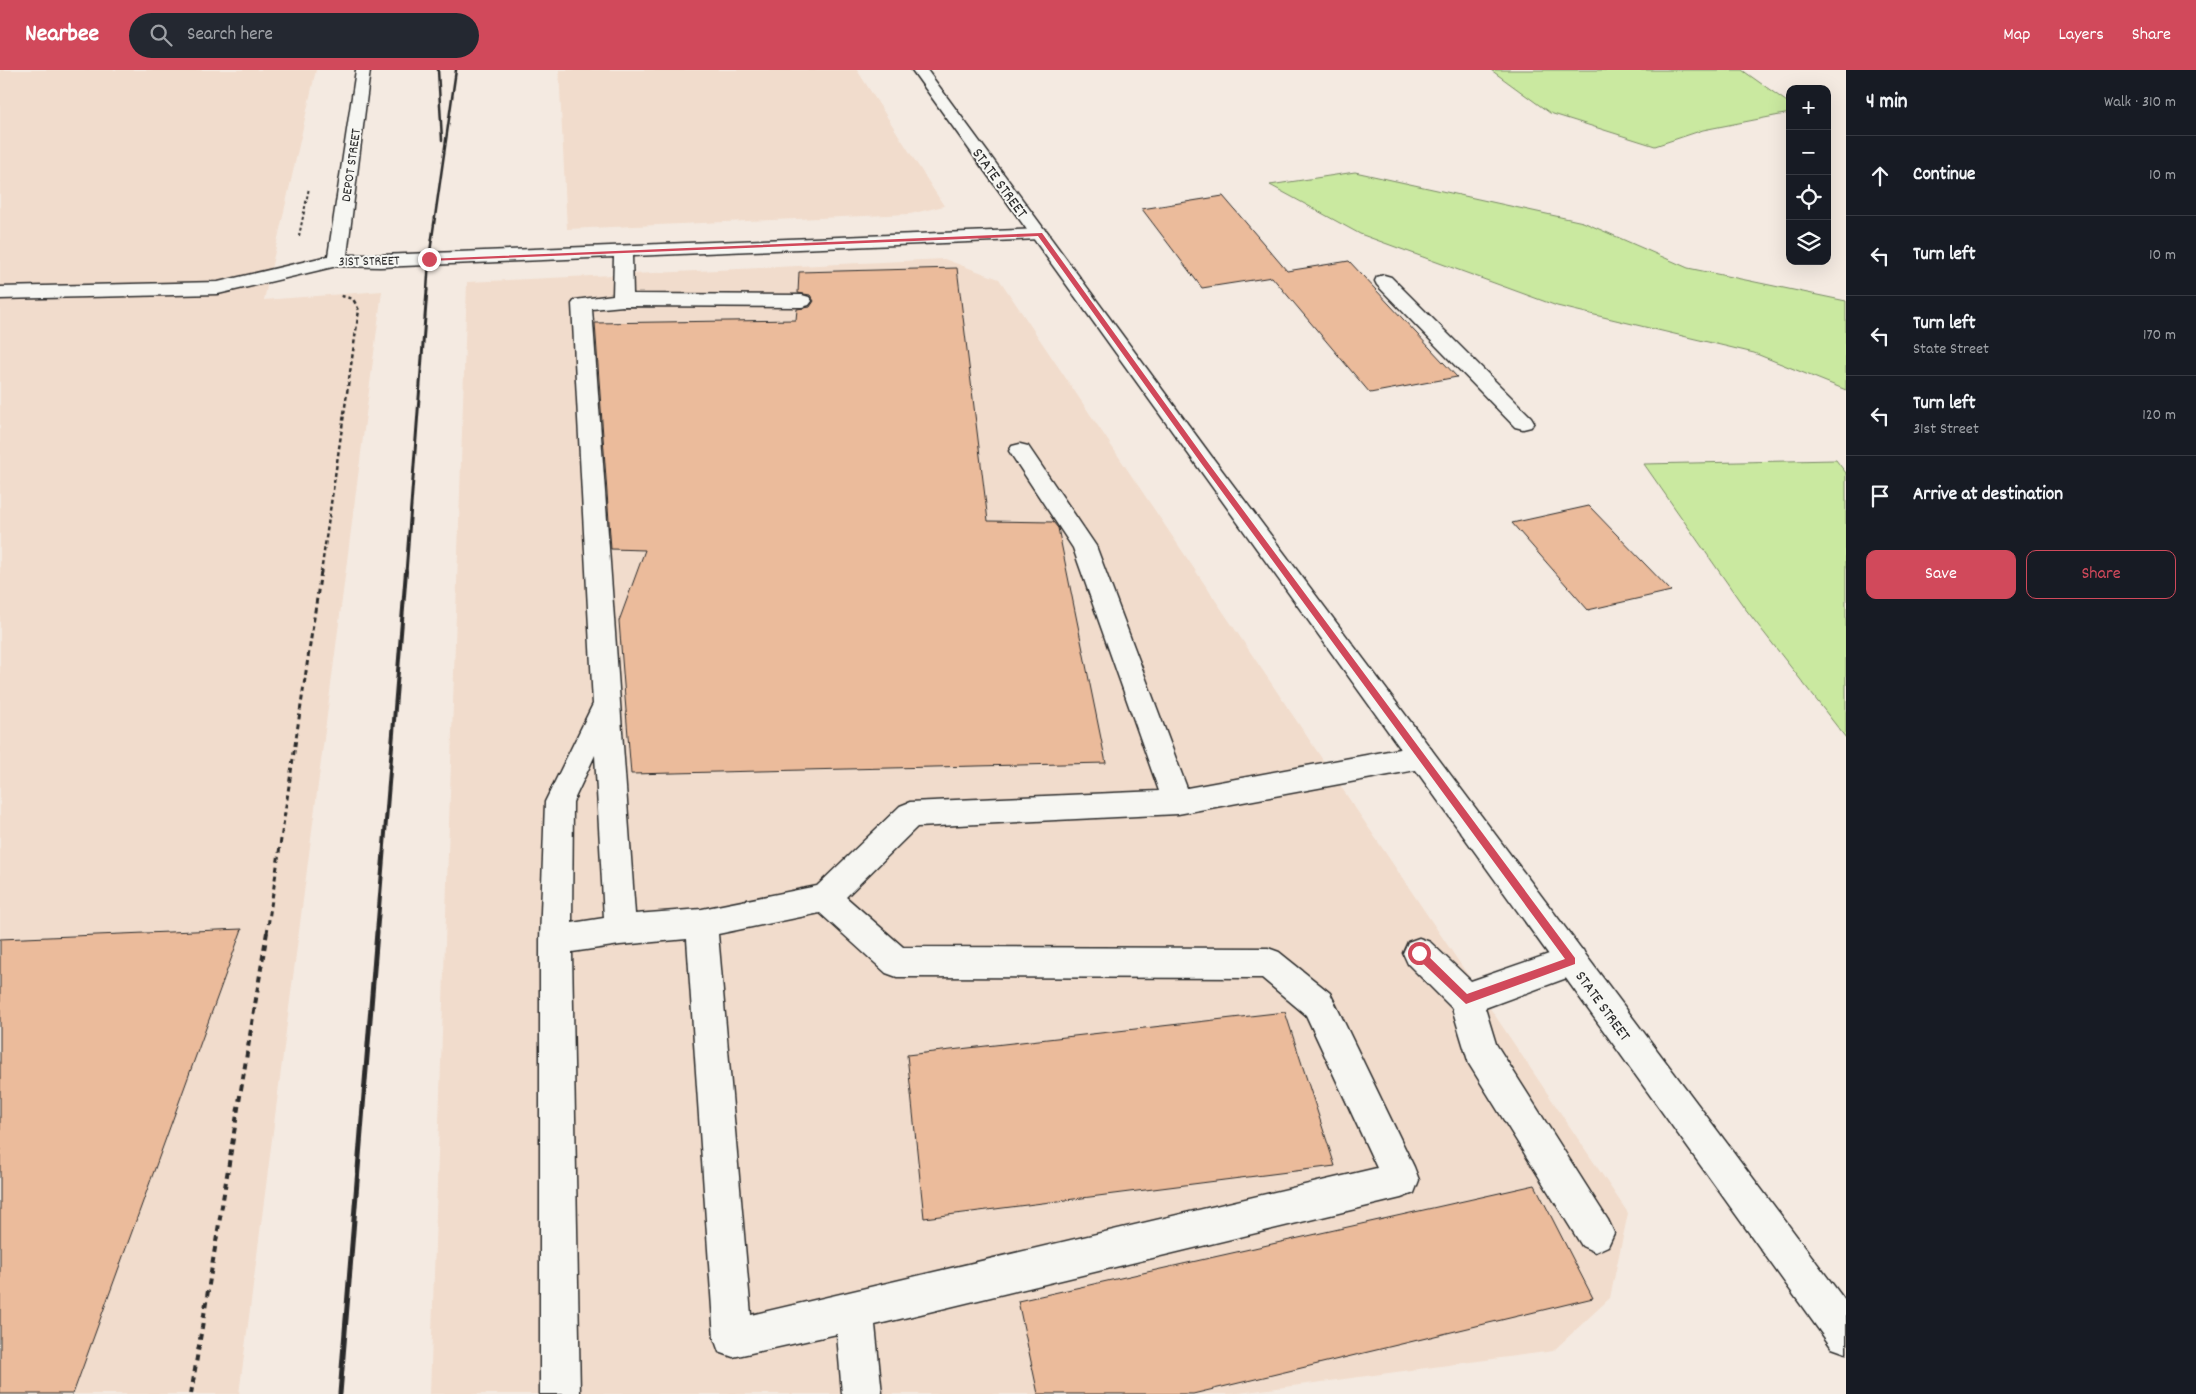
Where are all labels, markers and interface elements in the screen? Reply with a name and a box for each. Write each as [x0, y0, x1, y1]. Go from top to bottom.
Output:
search box [129, 13, 479, 58]
text: Nearbee [25, 18, 99, 52]
icon: search [147, 21, 175, 49]
text: Search here [187, 22, 273, 49]
text: Map [2003, 23, 2030, 48]
text: Layers [2058, 23, 2104, 48]
text: Share [2132, 23, 2171, 48]
map controls [1786, 85, 1831, 265]
button: + [1786, 85, 1831, 130]
text: 4 min [1866, 88, 1908, 118]
text: Walk · 310 m [2104, 91, 2176, 114]
street label: DEPOT STREET [337, 127, 367, 203]
button: − [1786, 130, 1831, 175]
street label: STATE STREET [966, 144, 1033, 224]
icon: ahead [1866, 162, 1894, 190]
text: Continue [1913, 162, 1975, 189]
text: 10 m [2149, 164, 2176, 187]
button: locate [1786, 175, 1831, 220]
button: layers [1786, 220, 1831, 265]
icon: left [1866, 242, 1894, 270]
text: Turn left [1913, 242, 1976, 269]
text: 10 m [2149, 244, 2176, 267]
route end [418, 248, 441, 271]
street label: 31ST STREET [338, 251, 400, 273]
text: Turn left [1913, 311, 1976, 338]
icon: left [1866, 322, 1894, 350]
text: 170 m [2143, 324, 2176, 347]
text: State Street [1913, 338, 1989, 361]
text: Turn left [1913, 391, 1976, 418]
icon: left [1866, 402, 1894, 430]
text: 120 m [2142, 404, 2176, 427]
text: 31st Street [1913, 418, 1979, 441]
icon: arrive [1866, 482, 1894, 510]
text: Arrive at destination [1913, 482, 2063, 509]
button: Save [1866, 550, 2016, 599]
button: Share [2026, 550, 2176, 599]
route start [1408, 942, 1431, 965]
street label: STATE STREET [1569, 967, 1636, 1047]

